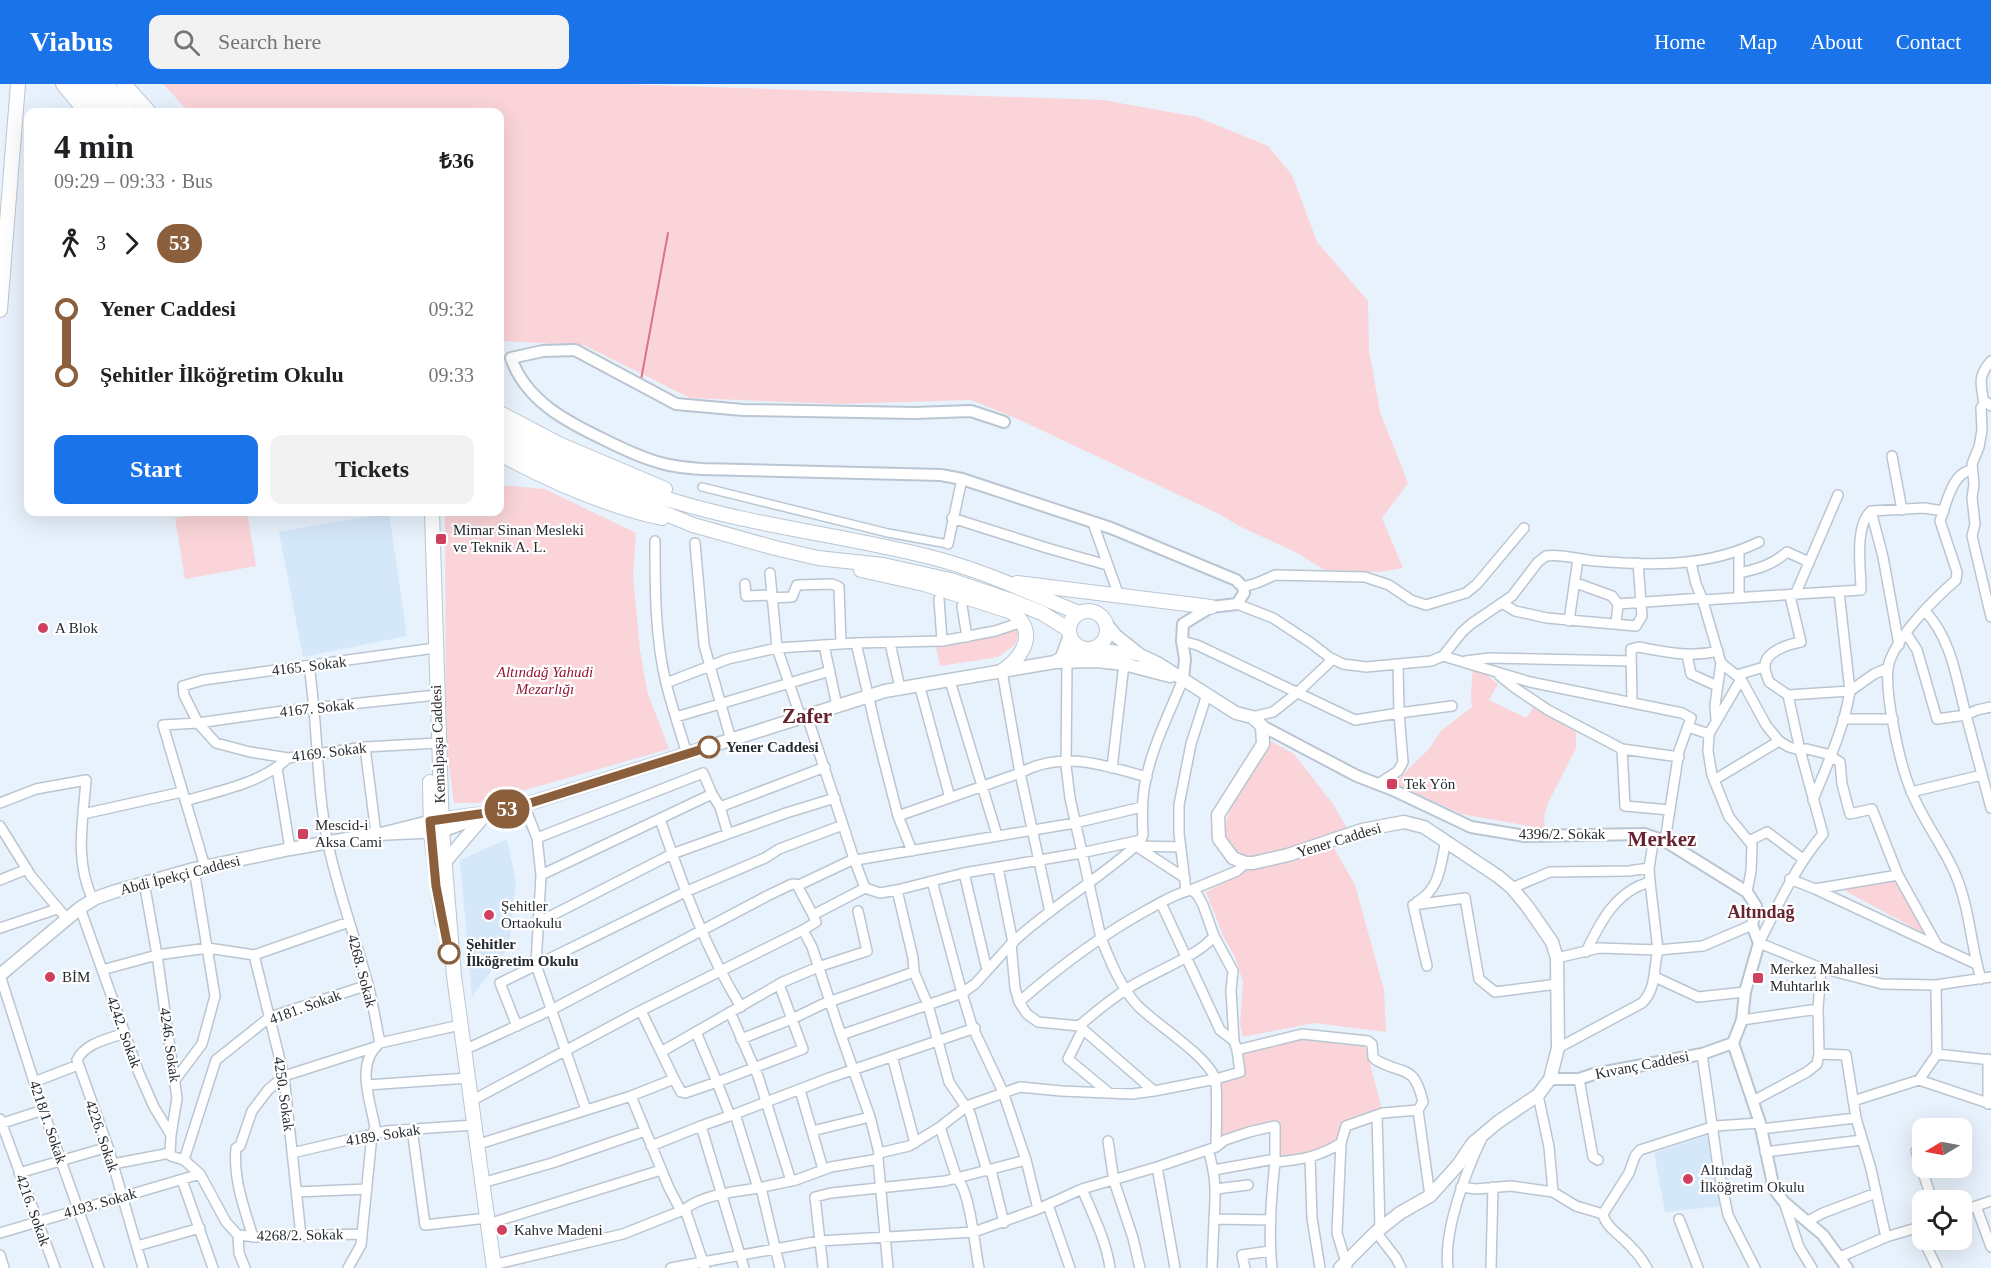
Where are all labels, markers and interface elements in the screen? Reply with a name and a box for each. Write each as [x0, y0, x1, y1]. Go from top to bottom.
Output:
search box [149, 15, 569, 69]
text: Viabus [30, 26, 113, 57]
icon: search [170, 26, 203, 59]
text: Search here [218, 29, 321, 54]
text: Home [1654, 30, 1706, 54]
text: Map [1739, 30, 1777, 54]
text: About [1810, 30, 1863, 54]
text: Contact [1896, 30, 1961, 54]
text: 4 min [54, 129, 134, 165]
text: ₺36 [439, 148, 474, 173]
text: 09:29 – 09:33 · Bus [54, 170, 213, 192]
icon: walk [54, 227, 87, 260]
icon: forward [115, 227, 148, 260]
text: 53 [169, 231, 190, 255]
text: 3 [96, 232, 106, 254]
text: Yener Caddesi [100, 296, 236, 321]
text: 09:32 [428, 298, 474, 320]
text: Şehitler İlköğretim Okulu [100, 362, 344, 387]
text: 09:33 [428, 364, 474, 386]
button: Start [54, 435, 258, 504]
button: Tickets [270, 435, 474, 504]
place label: Mimar Sinan Mesleki ve Teknik A. L. [453, 522, 584, 555]
marker: Mimar Sinan Mesleki ve Teknik A. L. [434, 532, 448, 546]
place label: A Blok [55, 620, 98, 636]
marker: A Blok [36, 621, 50, 635]
street label: 4165. Sokak [271, 653, 348, 679]
park label: Altındağ Yahudi Mezarlığı [496, 664, 593, 697]
street label: Kemalpaşa Caddesi [428, 684, 448, 804]
street label: 4167. Sokak [279, 696, 356, 720]
district label: Zafer [782, 704, 832, 728]
marker: Yener Caddesi [698, 736, 720, 758]
street label: 4169. Sokak [291, 739, 368, 765]
place label: Yener Caddesi [726, 739, 819, 755]
place label: Tek Yön [1404, 776, 1456, 792]
marker: Tek Yön [1385, 777, 1399, 791]
line badge: 53 [480, 790, 534, 828]
text: 53 [497, 797, 518, 821]
place label: Mescid-i Aksa Cami [315, 817, 382, 850]
street label: Yener Caddesi [1295, 820, 1383, 860]
street label: 4396/2. Sokak [1519, 826, 1606, 842]
marker: Mescid-i Aksa Cami [296, 827, 310, 841]
district label: Merkez [1628, 827, 1696, 851]
street label: Abdi İpekçi Caddesi [118, 852, 242, 898]
place label: Şehitler Ortaokulu [501, 898, 562, 931]
district label: Altındağ [1727, 902, 1795, 922]
marker: Şehitler Ortaokulu [482, 908, 496, 922]
street label: 4268. Sokak [345, 933, 380, 1010]
place label: Şehitler İlköğretim Okulu [466, 936, 579, 969]
marker: Şehitler İlköğretim Okulu [438, 942, 460, 964]
place label: Merkez Mahallesi Muhtarlık [1770, 961, 1879, 994]
place label: BİM [62, 969, 90, 985]
marker: BİM [43, 970, 57, 984]
marker: Merkez Mahallesi Muhtarlık [1751, 971, 1765, 985]
street label: 4181. Sokak [267, 986, 343, 1027]
street label: 4242. Sokak [104, 994, 145, 1070]
street label: 4246. Sokak [157, 1007, 183, 1084]
street label: Kıvanç Caddesi [1594, 1048, 1690, 1082]
street label: 4250. Sokak [271, 1056, 297, 1133]
street label: 4218/1. Sokak [26, 1078, 70, 1166]
street label: 4226. Sokak [82, 1098, 122, 1175]
north arrow [1912, 1118, 1972, 1178]
map controls [1912, 1118, 1972, 1250]
street label: 4189. Sokak [345, 1121, 422, 1149]
place label: Altındağ İlköğretim Okulu [1700, 1162, 1805, 1195]
street label: 4216. Sokak [13, 1172, 54, 1248]
marker: Altındağ İlköğretim Okulu [1681, 1172, 1695, 1186]
street label: 4193. Sokak [62, 1185, 139, 1221]
button: locate [1912, 1190, 1972, 1250]
place label: Kahve Madeni [514, 1222, 603, 1238]
marker: Kahve Madeni [495, 1223, 509, 1237]
street label: 4268/2. Sokak [257, 1226, 344, 1244]

